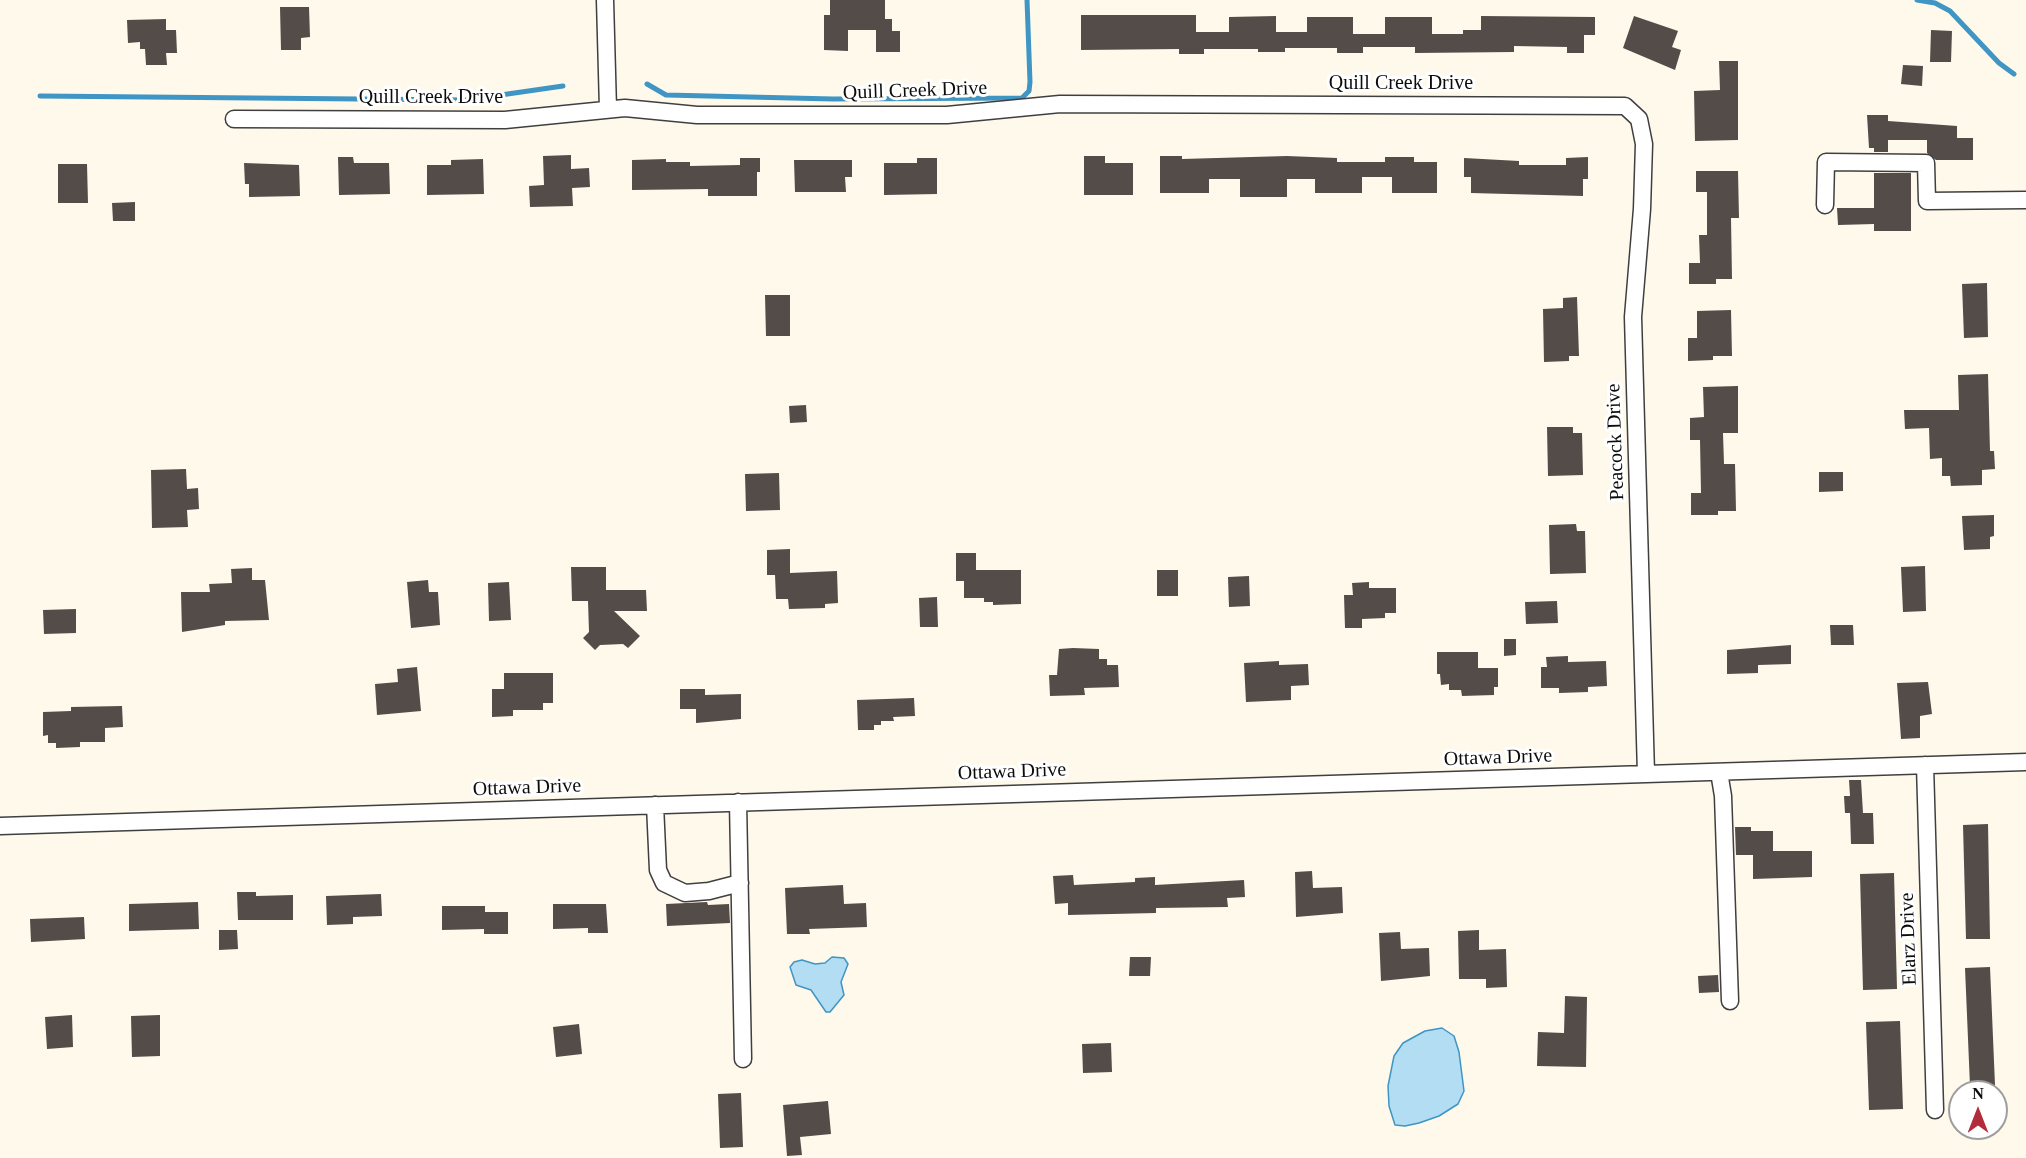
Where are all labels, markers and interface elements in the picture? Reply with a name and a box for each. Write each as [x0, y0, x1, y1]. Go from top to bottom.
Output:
street label: Quill Creek Drive [1329, 72, 1473, 96]
street label: Quill Creek Drive [842, 76, 988, 106]
street label: Quill Creek Drive [359, 86, 503, 110]
street label: Peacock Drive [1602, 383, 1630, 501]
street label: Ottawa Drive [1443, 744, 1553, 772]
street label: Ottawa Drive [957, 758, 1067, 786]
street label: Ottawa Drive [472, 774, 582, 802]
street label: Elarz Drive [1895, 892, 1923, 986]
north arrow [1948, 1080, 2008, 1140]
text: N [1972, 1085, 1984, 1102]

